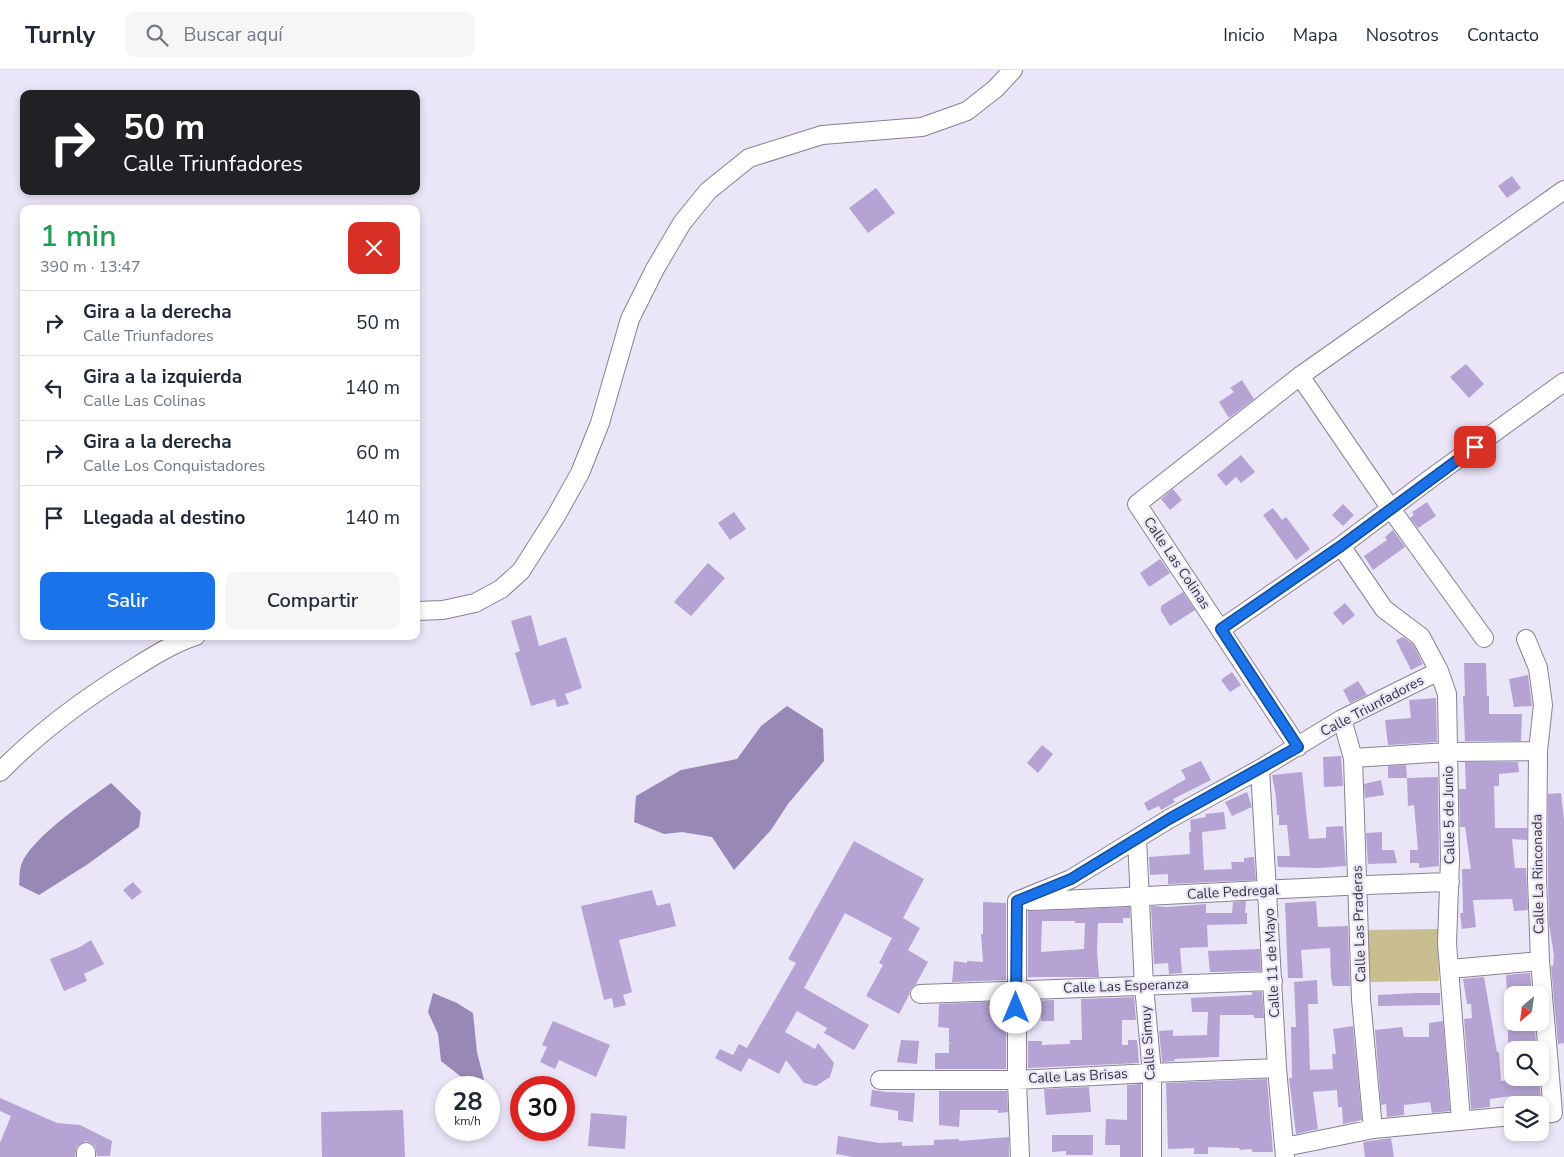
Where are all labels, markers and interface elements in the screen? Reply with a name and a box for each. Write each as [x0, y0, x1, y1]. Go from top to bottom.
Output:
search box [125, 12, 475, 57]
text: Turnly [25, 19, 95, 51]
icon: search [143, 21, 171, 49]
text: Buscar aquí [183, 22, 283, 48]
text: Inicio [1223, 23, 1265, 47]
text: Mapa [1293, 23, 1338, 47]
text: Nosotros [1366, 23, 1439, 47]
text: Contacto [1467, 23, 1539, 47]
text: 50 m [123, 104, 205, 151]
icon: right [40, 110, 105, 175]
text: Calle Triunfadores [123, 149, 303, 179]
text: 1 min [40, 216, 116, 257]
button: close [348, 222, 400, 274]
text: 390 m · 13:47 [40, 256, 141, 278]
text: Gira a la derecha [83, 299, 232, 325]
icon: right [40, 309, 68, 337]
text: 50 m [356, 310, 400, 336]
text: Calle Triunfadores [83, 325, 214, 347]
text: Gira a la izquierda [83, 364, 242, 390]
icon: left [40, 374, 68, 402]
text: 140 m [345, 375, 400, 401]
text: Calle Las Colinas [83, 390, 206, 412]
pin [1454, 426, 1496, 468]
text: Gira a la derecha [83, 429, 232, 455]
icon: arrive [1461, 433, 1489, 461]
icon: right [40, 439, 68, 467]
text: 60 m [356, 440, 400, 466]
text: Calle Los Conquistadores [83, 455, 265, 477]
icon: arrive [40, 504, 68, 532]
text: Llegada al destino [83, 505, 245, 531]
text: 140 m [345, 505, 400, 531]
street label: Calle Las Colinas [1139, 513, 1215, 613]
button: Salir [40, 572, 215, 630]
button: Compartir [225, 572, 400, 630]
street label: Calle Triunfadores [1317, 671, 1427, 741]
street label: Calle 5 de Junio [1439, 765, 1459, 864]
street label: Calle La Rinconada [1527, 814, 1549, 934]
street label: Calle Las Praderas [1347, 865, 1371, 983]
street label: Calle Pedregal [1186, 880, 1280, 904]
street label: Calle 11 de Mayo [1260, 908, 1284, 1018]
street label: Calle Las Esperanza [1063, 974, 1189, 998]
position arrow [989, 981, 1041, 1033]
north arrow [1504, 986, 1549, 1031]
map controls [1504, 986, 1549, 1141]
street label: Calle Simuy [1136, 1004, 1160, 1081]
button: search [1504, 1041, 1549, 1086]
street label: Calle Las Brisas [1028, 1064, 1129, 1088]
speed limit sign: 30 [510, 1076, 575, 1141]
text: 28 [452, 1085, 483, 1119]
button: layers [1504, 1096, 1549, 1141]
text: km/h [454, 1113, 481, 1129]

